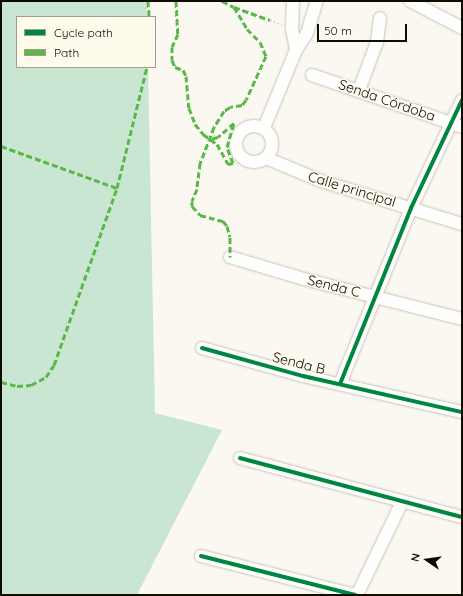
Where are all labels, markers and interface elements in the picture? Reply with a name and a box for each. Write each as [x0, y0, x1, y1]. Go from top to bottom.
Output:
legend [16, 16, 156, 68]
scale bar [319, 16, 409, 42]
text: 50 m [324, 23, 352, 38]
text: Cycle path [54, 25, 113, 40]
text: Path [54, 45, 79, 60]
street label: Senda Córdoba [336, 76, 438, 124]
street label: Calle principal [306, 168, 398, 210]
street label: Senda C [306, 271, 362, 301]
street label: Senda B [271, 348, 327, 378]
north arrow [407, 540, 447, 580]
text: N [408, 552, 423, 563]

